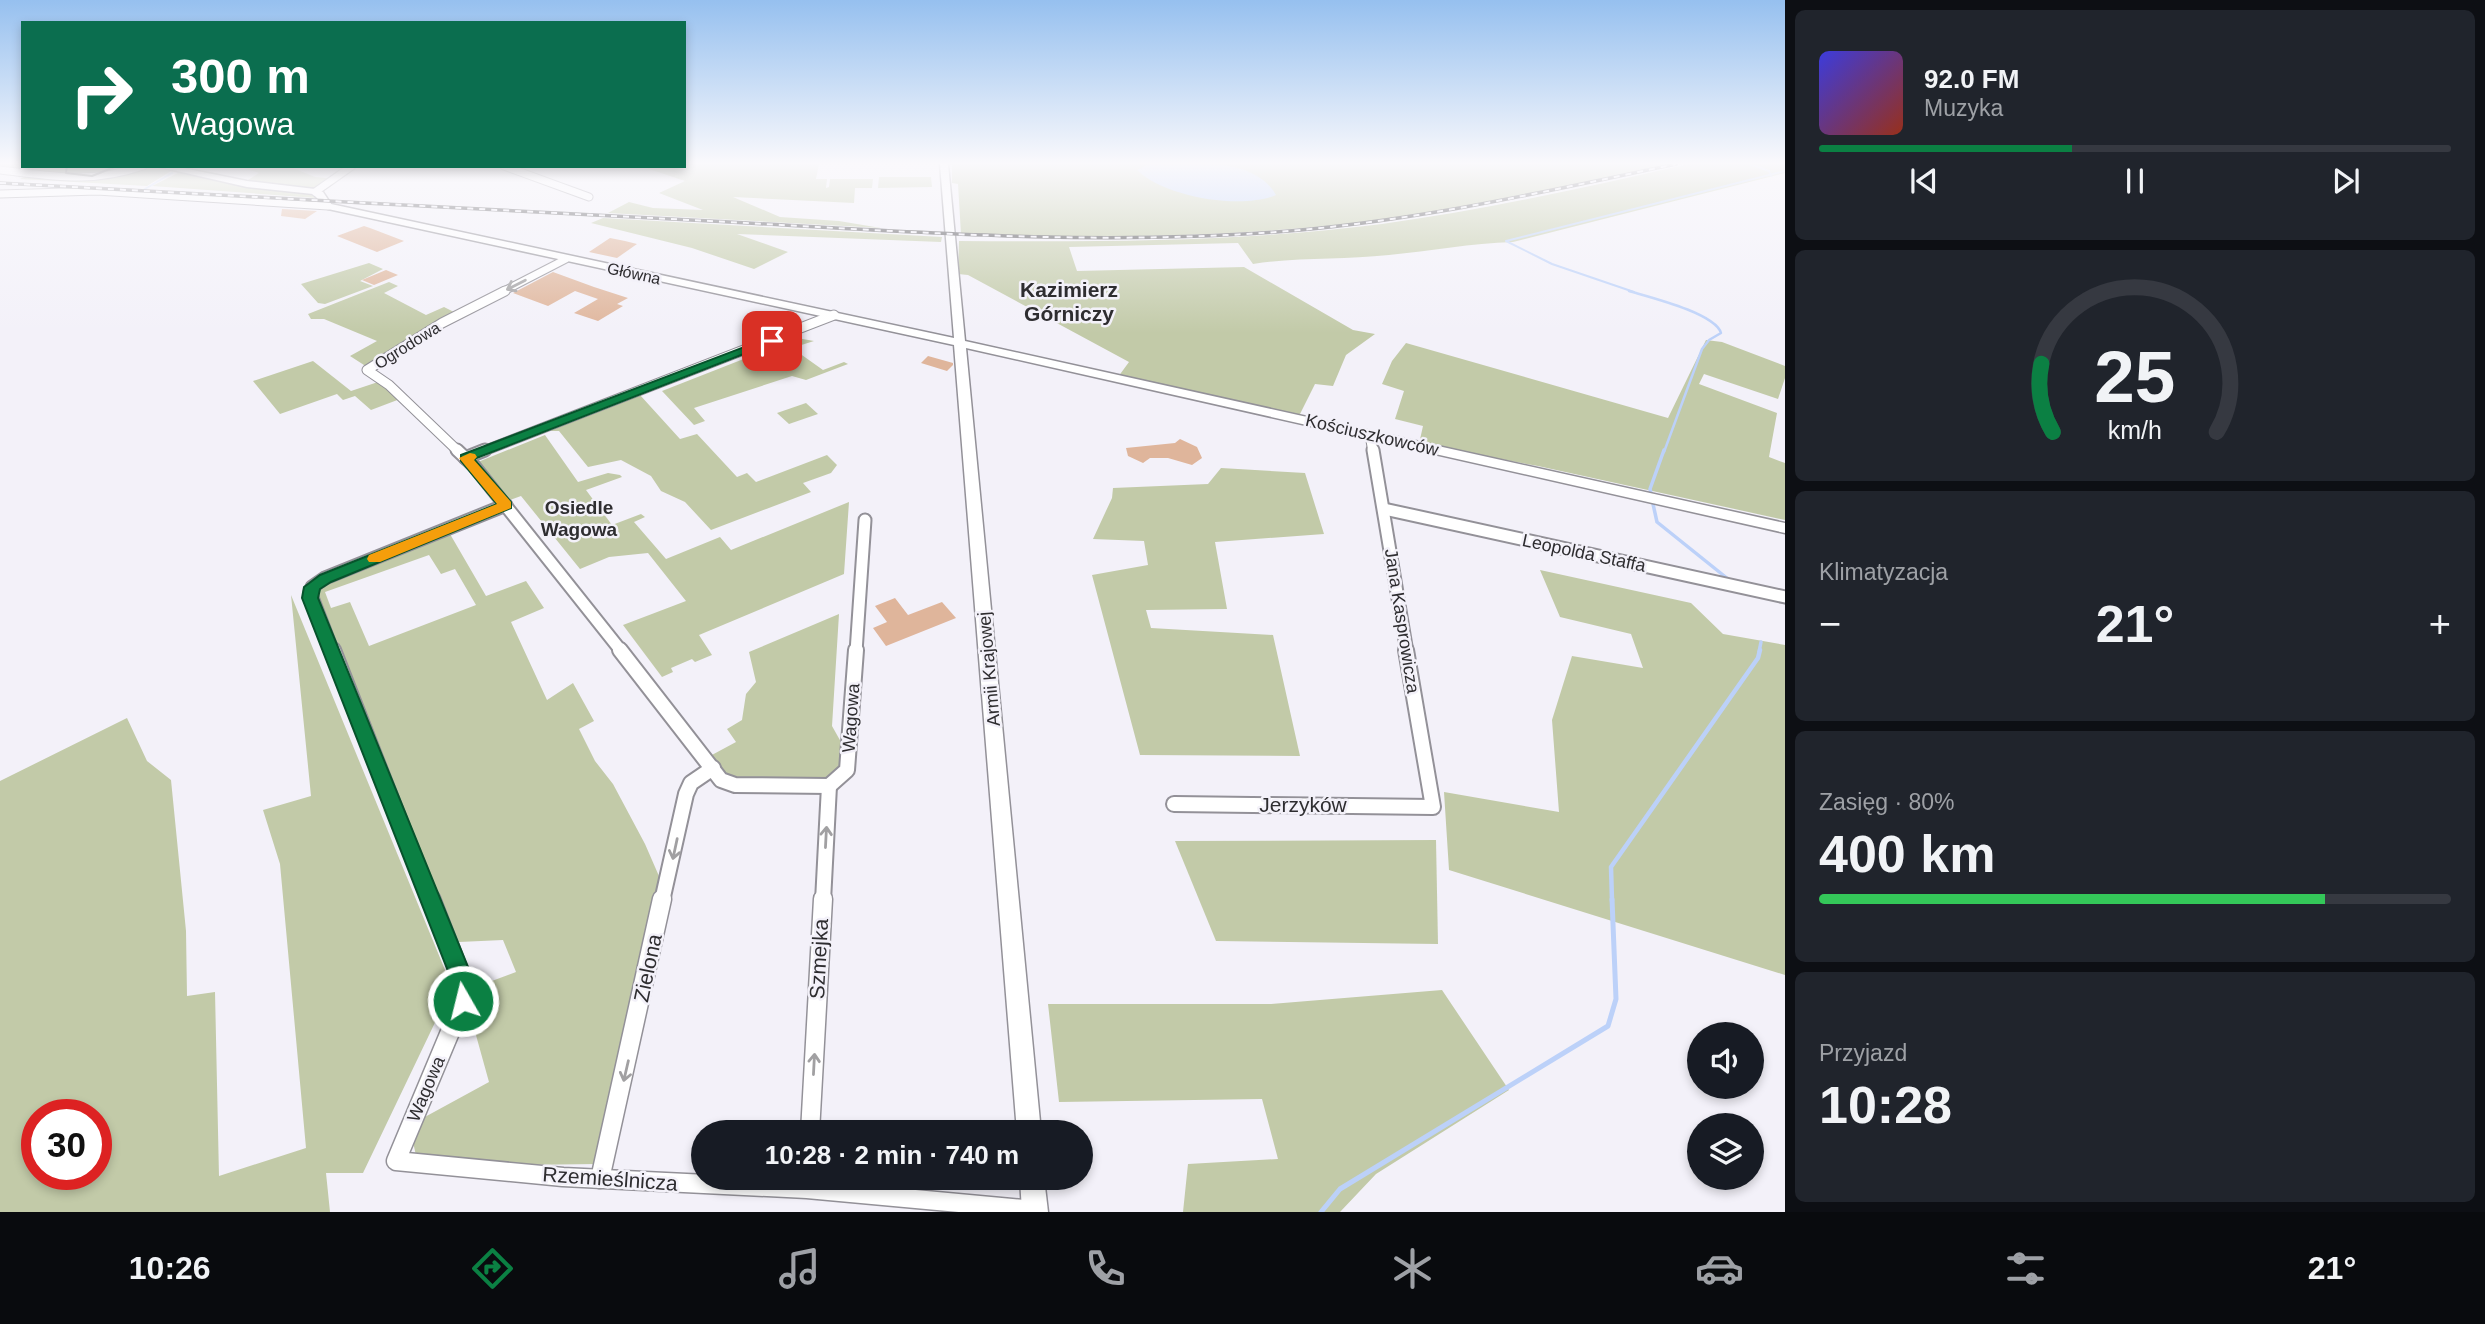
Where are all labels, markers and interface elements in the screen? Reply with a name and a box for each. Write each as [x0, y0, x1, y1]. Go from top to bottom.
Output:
icon: right [56, 49, 147, 140]
text: 300 m [171, 49, 310, 103]
text: 92.0 FM [1924, 64, 2019, 94]
text: Muzyka [1924, 95, 2003, 121]
text: Wagowa [171, 106, 294, 142]
icon: previous [1905, 162, 1943, 200]
icon: pause [2116, 162, 2154, 200]
icon: next [2327, 162, 2365, 200]
street label: Główna [606, 260, 662, 287]
one-way arrow [506, 278, 527, 292]
district label: Kazimierz Górniczy [1020, 278, 1118, 325]
pin [742, 311, 802, 371]
street label: Ogrodowa [371, 319, 443, 372]
icon: arrive [753, 322, 791, 360]
text: 25 [2095, 336, 2175, 417]
street label: Kościuszkowców [1303, 410, 1442, 460]
text: km/h [2108, 415, 2162, 443]
district label: Osiedle Wagowa [541, 497, 618, 540]
street label: Leopolda Staffa [1520, 530, 1649, 576]
street label: Jana Kasprowicza [1381, 547, 1423, 696]
text: Klimatyzacja [1819, 559, 1948, 585]
text: 21° [2096, 595, 2174, 653]
text: − [1819, 603, 1841, 645]
text: + [2429, 603, 2451, 645]
street label: Armii Krajowej [974, 611, 1004, 727]
street label: Wagowa [839, 682, 863, 753]
text: Zasięg · 80% [1819, 789, 1955, 815]
street label: Jerzyków [1259, 793, 1348, 816]
text: 400 km [1819, 825, 1995, 883]
one-way arrow [819, 826, 832, 849]
one-way arrow [667, 837, 680, 859]
street label: Szmejka [805, 918, 832, 1000]
street label: Zielona [629, 932, 666, 1004]
position arrow [426, 964, 500, 1038]
map controls [1687, 1022, 1764, 1190]
button: sound [1687, 1022, 1764, 1099]
text: Przyjazd [1819, 1040, 1907, 1066]
street label: Wagowa [403, 1052, 449, 1125]
one-way arrow [807, 1053, 820, 1076]
one-way arrow [619, 1059, 632, 1082]
text: 10:28 [1819, 1076, 1952, 1134]
speed limit sign: 30 [21, 1099, 112, 1190]
button: layers [1687, 1113, 1764, 1190]
text: 10:28 · 2 min · 740 m [765, 1140, 1019, 1170]
street label: Rzemieślnicza [542, 1162, 679, 1195]
icon: directions [468, 1244, 517, 1293]
icon: music [775, 1244, 824, 1293]
icon: phone [1081, 1244, 1130, 1293]
icon: climate [1388, 1244, 1437, 1293]
icon: car [1695, 1244, 1744, 1293]
icon: filters [2001, 1244, 2050, 1293]
text: 10:26 [129, 1250, 211, 1286]
text: 21° [2308, 1250, 2356, 1286]

